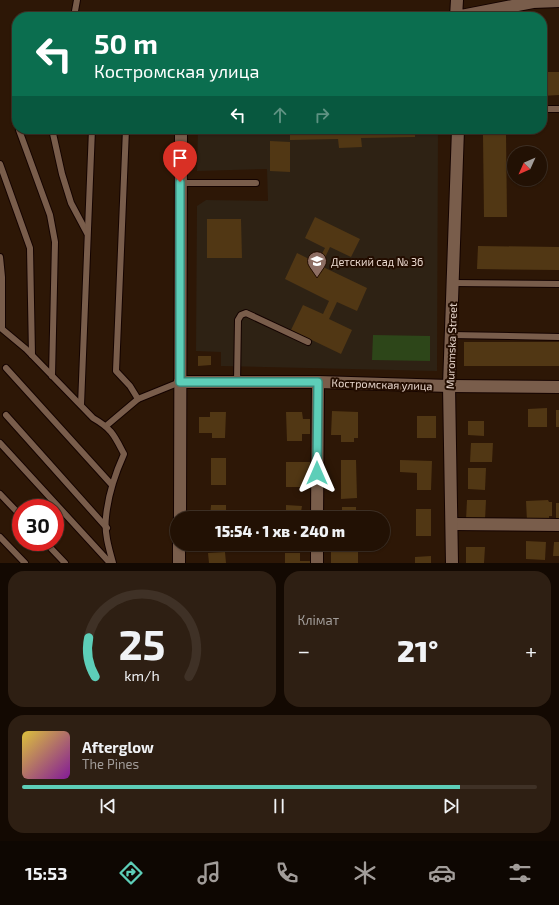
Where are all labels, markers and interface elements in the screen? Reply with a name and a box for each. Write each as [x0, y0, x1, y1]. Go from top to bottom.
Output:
text: 50 m [94, 26, 158, 60]
icon: left [28, 28, 80, 80]
text: Костромская улица [94, 60, 259, 82]
icon: left [227, 104, 249, 126]
icon: ahead [269, 104, 291, 126]
icon: right [311, 104, 333, 126]
pin [163, 141, 197, 182]
north arrow [507, 146, 547, 186]
map controls [507, 146, 547, 186]
icon: arrive [169, 147, 191, 169]
school or university icon: Детский сад № 36 [306, 250, 328, 278]
place label: Детский сад № 36 [331, 255, 423, 268]
street label: Muromska Street [443, 303, 459, 389]
street label: Костромская улица [331, 376, 433, 393]
position arrow [296, 452, 338, 494]
speed limit sign: 30 [12, 499, 64, 551]
text: 15:54 · 1 хв · 240 m [215, 522, 345, 540]
text: Клімат [298, 612, 339, 628]
text: 25 [118, 618, 165, 668]
text: 21° [397, 632, 438, 668]
text: − [298, 637, 310, 663]
text: + [525, 637, 537, 663]
text: km/h [124, 667, 159, 684]
text: Afterglow [82, 738, 154, 756]
text: The Pines [82, 756, 139, 772]
icon: previous [97, 795, 119, 817]
icon: pause [268, 795, 290, 817]
icon: next [440, 795, 462, 817]
icon: directions [117, 859, 145, 887]
icon: music [195, 859, 223, 887]
icon: phone [273, 859, 301, 887]
icon: climate [351, 859, 379, 887]
icon: car [428, 859, 456, 887]
icon: filters [506, 859, 534, 887]
text: 15:53 [25, 862, 67, 884]

